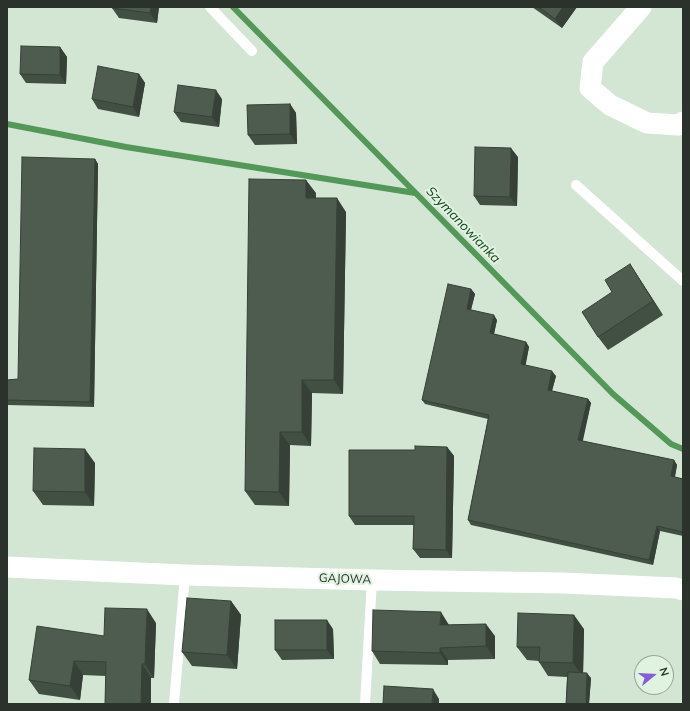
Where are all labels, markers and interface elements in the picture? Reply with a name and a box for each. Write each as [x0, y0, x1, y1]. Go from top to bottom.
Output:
water label: Szymanowianka [423, 184, 503, 266]
street label: GAJOWA [319, 571, 371, 587]
north arrow [634, 655, 674, 695]
text: N [657, 665, 672, 678]

